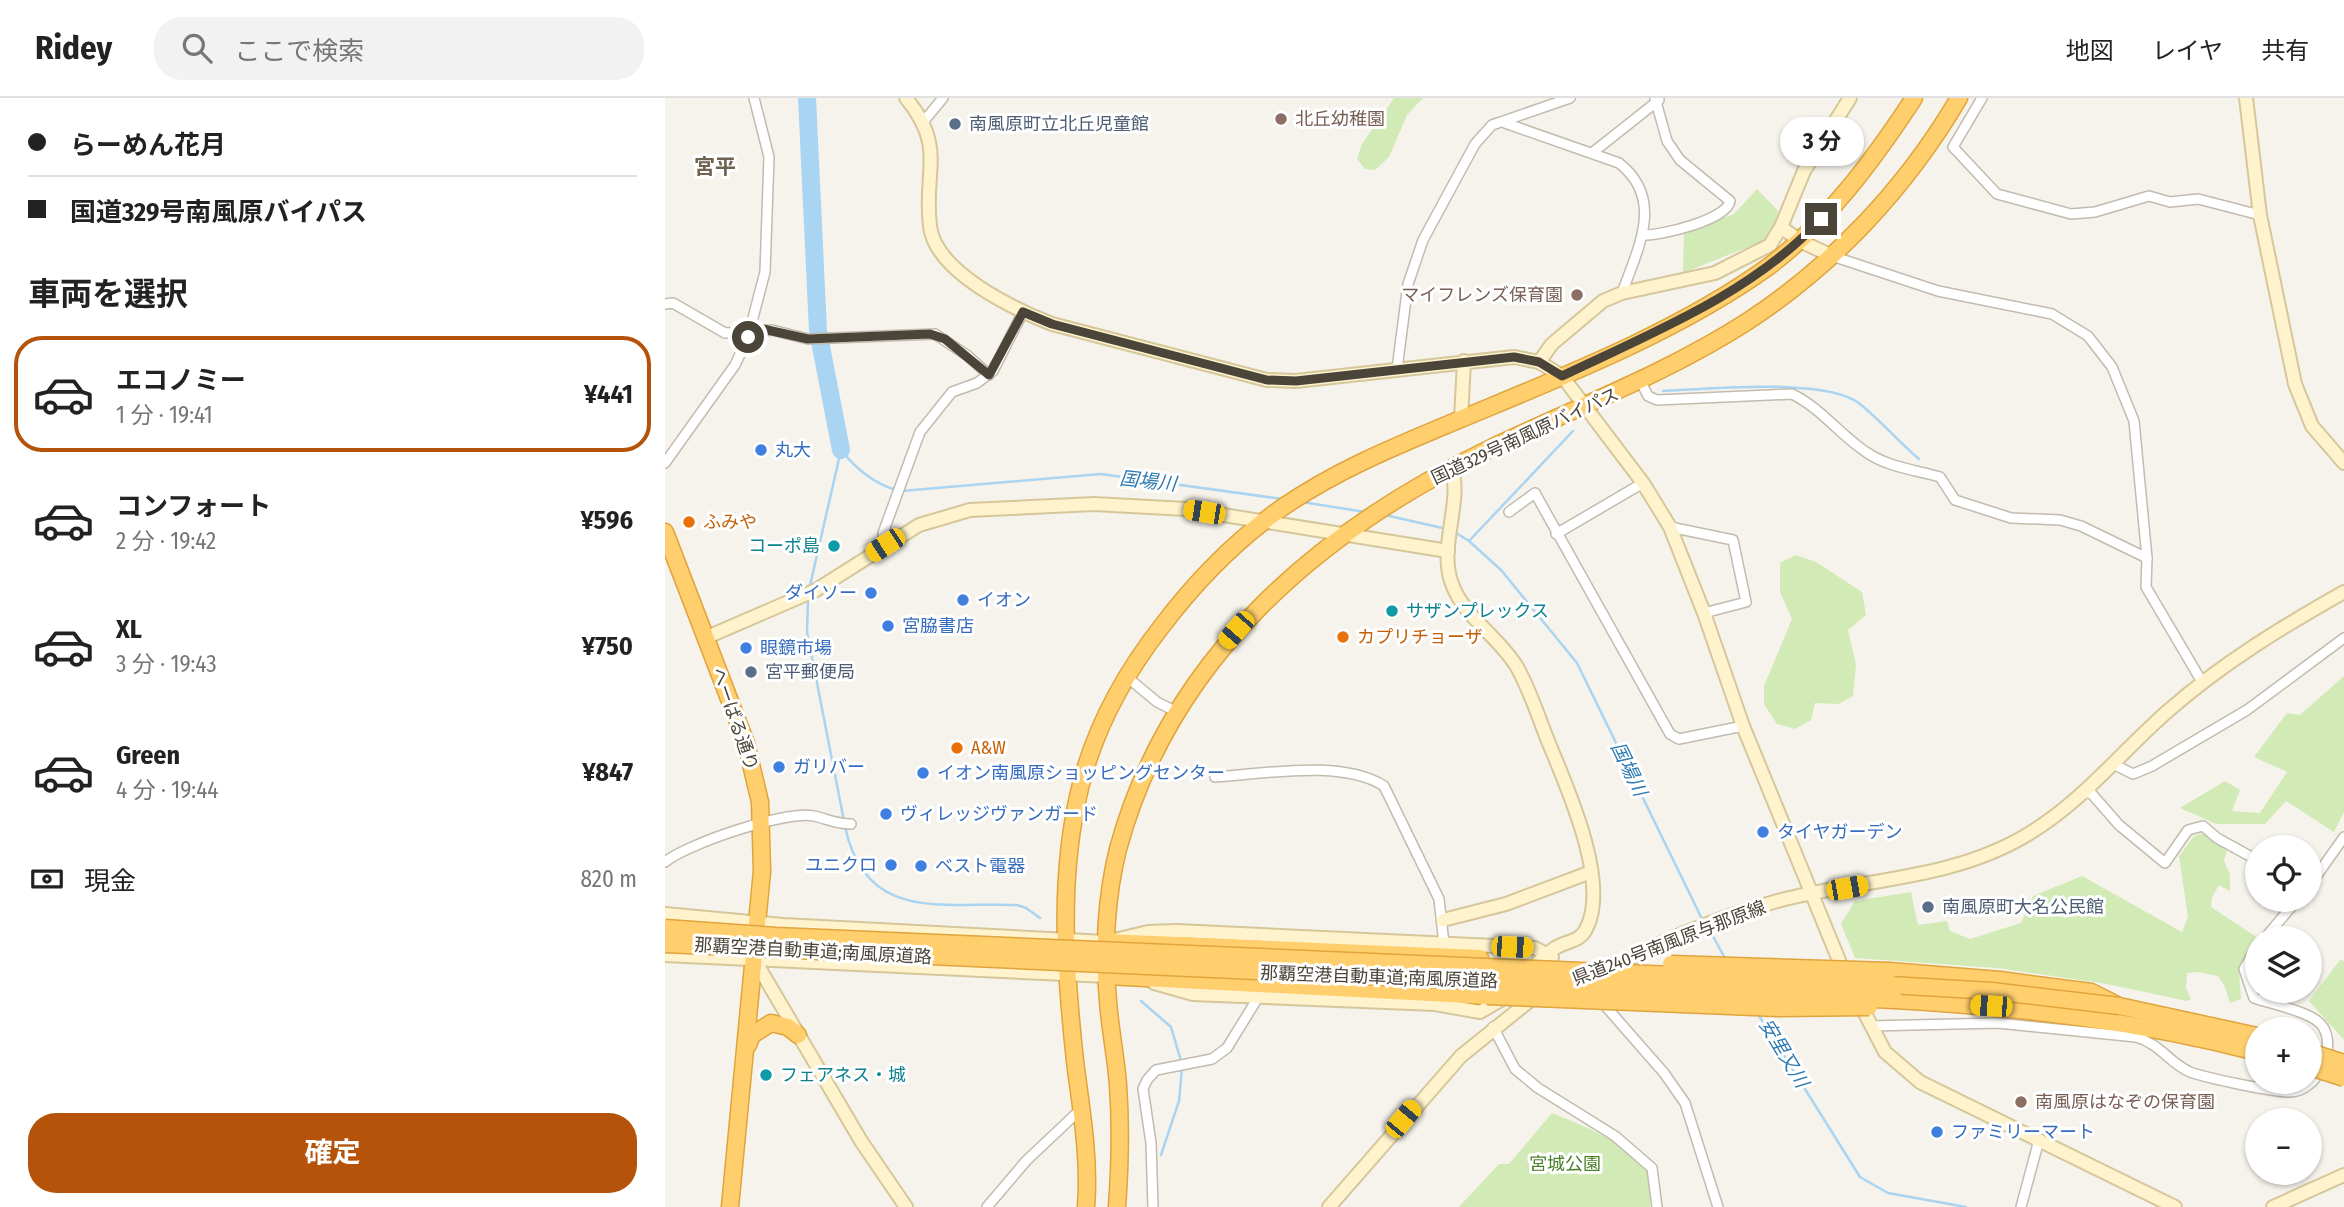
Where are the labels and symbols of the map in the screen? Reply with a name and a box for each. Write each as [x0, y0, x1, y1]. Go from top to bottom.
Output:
place label: 北丘幼稚園 [1295, 108, 1385, 130]
marker: 北丘幼稚園 [1273, 111, 1289, 127]
place label: 南風原町立北丘児童館 [969, 113, 1149, 135]
marker: 南風原町立北丘児童館 [947, 116, 963, 132]
callout: 3 分 [1779, 117, 1863, 166]
district label: 宮平 [694, 154, 736, 180]
route end [1805, 203, 1837, 235]
place label: マイフレンズ保育園 [1401, 284, 1563, 306]
marker: マイフレンズ保育園 [1569, 287, 1585, 303]
route start [732, 321, 764, 353]
street label: 国道329号南風原バイパス [1428, 383, 1622, 489]
place label: 丸大 [775, 439, 811, 461]
marker: 丸大 [753, 442, 769, 458]
water label: 国場川 [1118, 467, 1180, 496]
car [1182, 498, 1227, 526]
place label: ふみや [703, 511, 757, 533]
marker: ふみや [681, 514, 697, 530]
car [862, 525, 909, 565]
place label: コーポ島 [748, 535, 820, 557]
marker: コーポ島 [826, 538, 842, 554]
place label: ダイソー [785, 582, 857, 604]
marker: ダイソー [863, 585, 879, 601]
place label: イオン [977, 589, 1031, 611]
marker: イオン [955, 592, 971, 608]
place label: サザンプレックス [1406, 600, 1549, 622]
marker: サザンプレックス [1384, 603, 1400, 619]
car [1215, 607, 1258, 653]
place label: 宮脇書店 [902, 615, 974, 637]
marker: 宮脇書店 [880, 618, 896, 634]
place label: カプリチョーザ [1357, 626, 1483, 648]
marker: カプリチョーザ [1335, 629, 1351, 645]
place label: 眼鏡市場 [760, 637, 832, 659]
marker: 眼鏡市場 [738, 640, 754, 656]
place label: 宮平郵便局 [765, 661, 855, 683]
street label: へーばる通り [707, 664, 763, 774]
marker: 宮平郵便局 [743, 664, 759, 680]
place label: A&W [971, 737, 1006, 759]
water label: 国場川 [1606, 738, 1653, 801]
marker: A&W [949, 740, 965, 756]
place label: ガリバー [793, 756, 865, 778]
marker: ガリバー [771, 759, 787, 775]
place label: イオン南風原ショッピングセンター [937, 762, 1225, 784]
marker: イオン南風原ショッピングセンター [915, 765, 931, 781]
place label: ヴィレッジヴァンガード [900, 803, 1098, 825]
marker: ヴィレッジヴァンガード [878, 806, 894, 822]
place label: タイヤガーデン [1777, 821, 1902, 843]
marker: タイヤガーデン [1755, 824, 1771, 840]
place label: ユニクロ [805, 854, 877, 876]
place label: ベスト電器 [935, 855, 1025, 877]
marker: ユニクロ [883, 857, 899, 873]
marker: ベスト電器 [913, 858, 929, 874]
car [1825, 874, 1870, 902]
street label: 県道240号南風原与那原線 [1569, 896, 1769, 990]
place label: 南風原町大名公民館 [1942, 896, 2104, 918]
marker: 南風原町大名公民館 [1920, 899, 1936, 915]
street label: 那覇空港自動車道;南風原道路 [694, 934, 932, 968]
car [1491, 936, 1534, 958]
street label: 那覇空港自動車道;南風原道路 [1260, 962, 1498, 992]
car [1970, 994, 2013, 1018]
water label: 安里又川 [1755, 1014, 1814, 1093]
place label: フェアネス・城 [780, 1064, 906, 1086]
marker: フェアネス・城 [758, 1067, 774, 1083]
place label: 南風原はなぞの保育園 [2035, 1091, 2215, 1113]
marker: 南風原はなぞの保育園 [2013, 1094, 2029, 1110]
car [1382, 1096, 1425, 1142]
place label: ファミリーマート [1951, 1121, 2095, 1143]
marker: ファミリーマート [1929, 1124, 1945, 1140]
park label: 宮城公園 [1529, 1153, 1601, 1175]

